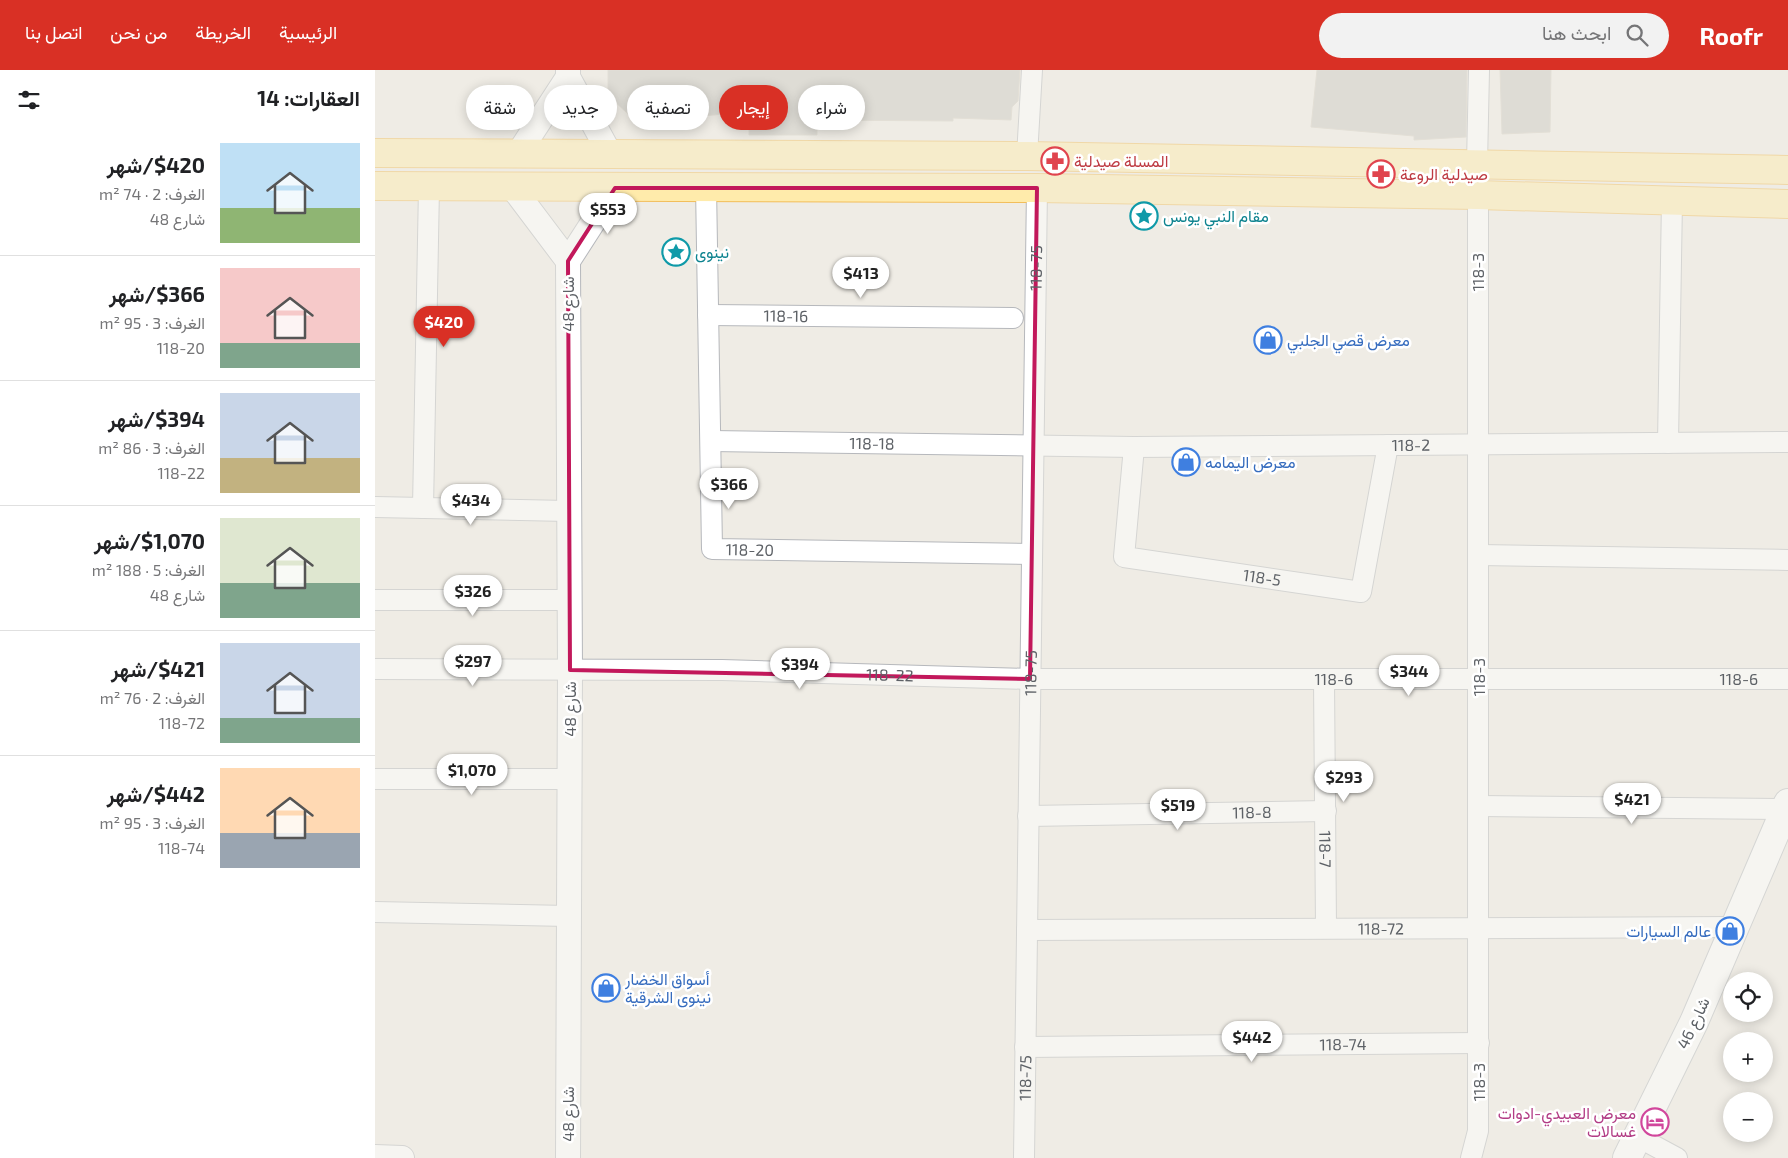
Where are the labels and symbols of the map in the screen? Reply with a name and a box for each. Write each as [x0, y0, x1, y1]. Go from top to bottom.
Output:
pharmacy icon: المسلة صيدلية [1040, 146, 1070, 176]
place label: المسلة صيدلية [1074, 151, 1168, 171]
pharmacy icon: صيدلية الروعة [1366, 159, 1396, 189]
place label: صيدلية الروعة [1400, 164, 1488, 185]
pin: $553 [578, 192, 638, 235]
place icon: مقام النبي يونس [1129, 201, 1159, 231]
place label: مقام النبي يونس [1163, 206, 1269, 230]
place icon: نينوى [661, 237, 691, 267]
place label: نينوى [695, 242, 729, 263]
street label: 118-75 [1026, 245, 1045, 291]
street label: 118-3 [1468, 253, 1487, 291]
pin: $413 [831, 256, 891, 299]
street label: شارع 48 [558, 276, 580, 332]
pin: $420 [414, 306, 474, 348]
street label: 118-16 [764, 306, 808, 325]
shop icon: معرض قصي الجلبي [1253, 325, 1283, 355]
place label: معرض قصي الجلبي [1287, 330, 1410, 354]
street label: 118-18 [849, 433, 895, 453]
street label: 118-2 [1392, 435, 1430, 454]
shop icon: معرض اليمامه [1171, 447, 1201, 477]
place label: معرض اليمامه [1205, 452, 1295, 473]
pin: $366 [699, 468, 759, 510]
pin: $434 [441, 484, 501, 526]
street label: 118-20 [726, 539, 774, 559]
street label: 118-5 [1242, 565, 1282, 589]
pin: $326 [443, 574, 503, 617]
pin: $297 [443, 644, 503, 687]
pin: $394 [770, 648, 830, 690]
street label: 118-75 [1020, 650, 1040, 696]
pin: $344 [1379, 654, 1439, 697]
street label: 118-3 [1469, 658, 1488, 696]
street label: 118-22 [866, 664, 914, 685]
street label: 118-6 [1314, 669, 1353, 688]
street label: 118-6 [1719, 669, 1758, 688]
street label: شارع 48 [560, 681, 582, 737]
pin: $1,070 [431, 754, 513, 796]
pin: $293 [1314, 760, 1374, 803]
pin: $421 [1602, 782, 1662, 825]
pin: $519 [1148, 788, 1208, 831]
street label: 118-8 [1232, 802, 1272, 822]
street label: 118-7 [1316, 830, 1336, 868]
shop icon: عالم السيارات [1715, 916, 1745, 946]
street label: 118-72 [1358, 918, 1404, 938]
place label: عالم السيارات [1626, 921, 1711, 942]
place label: أسواق الخضار نينوى الشرقية [624, 969, 711, 1008]
shop icon: أسواق الخضار نينوى الشرقية [591, 973, 621, 1003]
street label: شارع 46 [1672, 994, 1715, 1053]
pin: $442 [1222, 1020, 1282, 1063]
street label: 118-74 [1319, 1034, 1367, 1053]
street label: 118-75 [1015, 1055, 1034, 1101]
street label: 118-3 [1469, 1063, 1488, 1101]
street label: شارع 48 [558, 1086, 580, 1142]
place label: معرض العبيدي-ادوات غسالات [1498, 1103, 1636, 1140]
hotel icon: معرض العبيدي-ادوات غسالات [1640, 1107, 1670, 1137]

